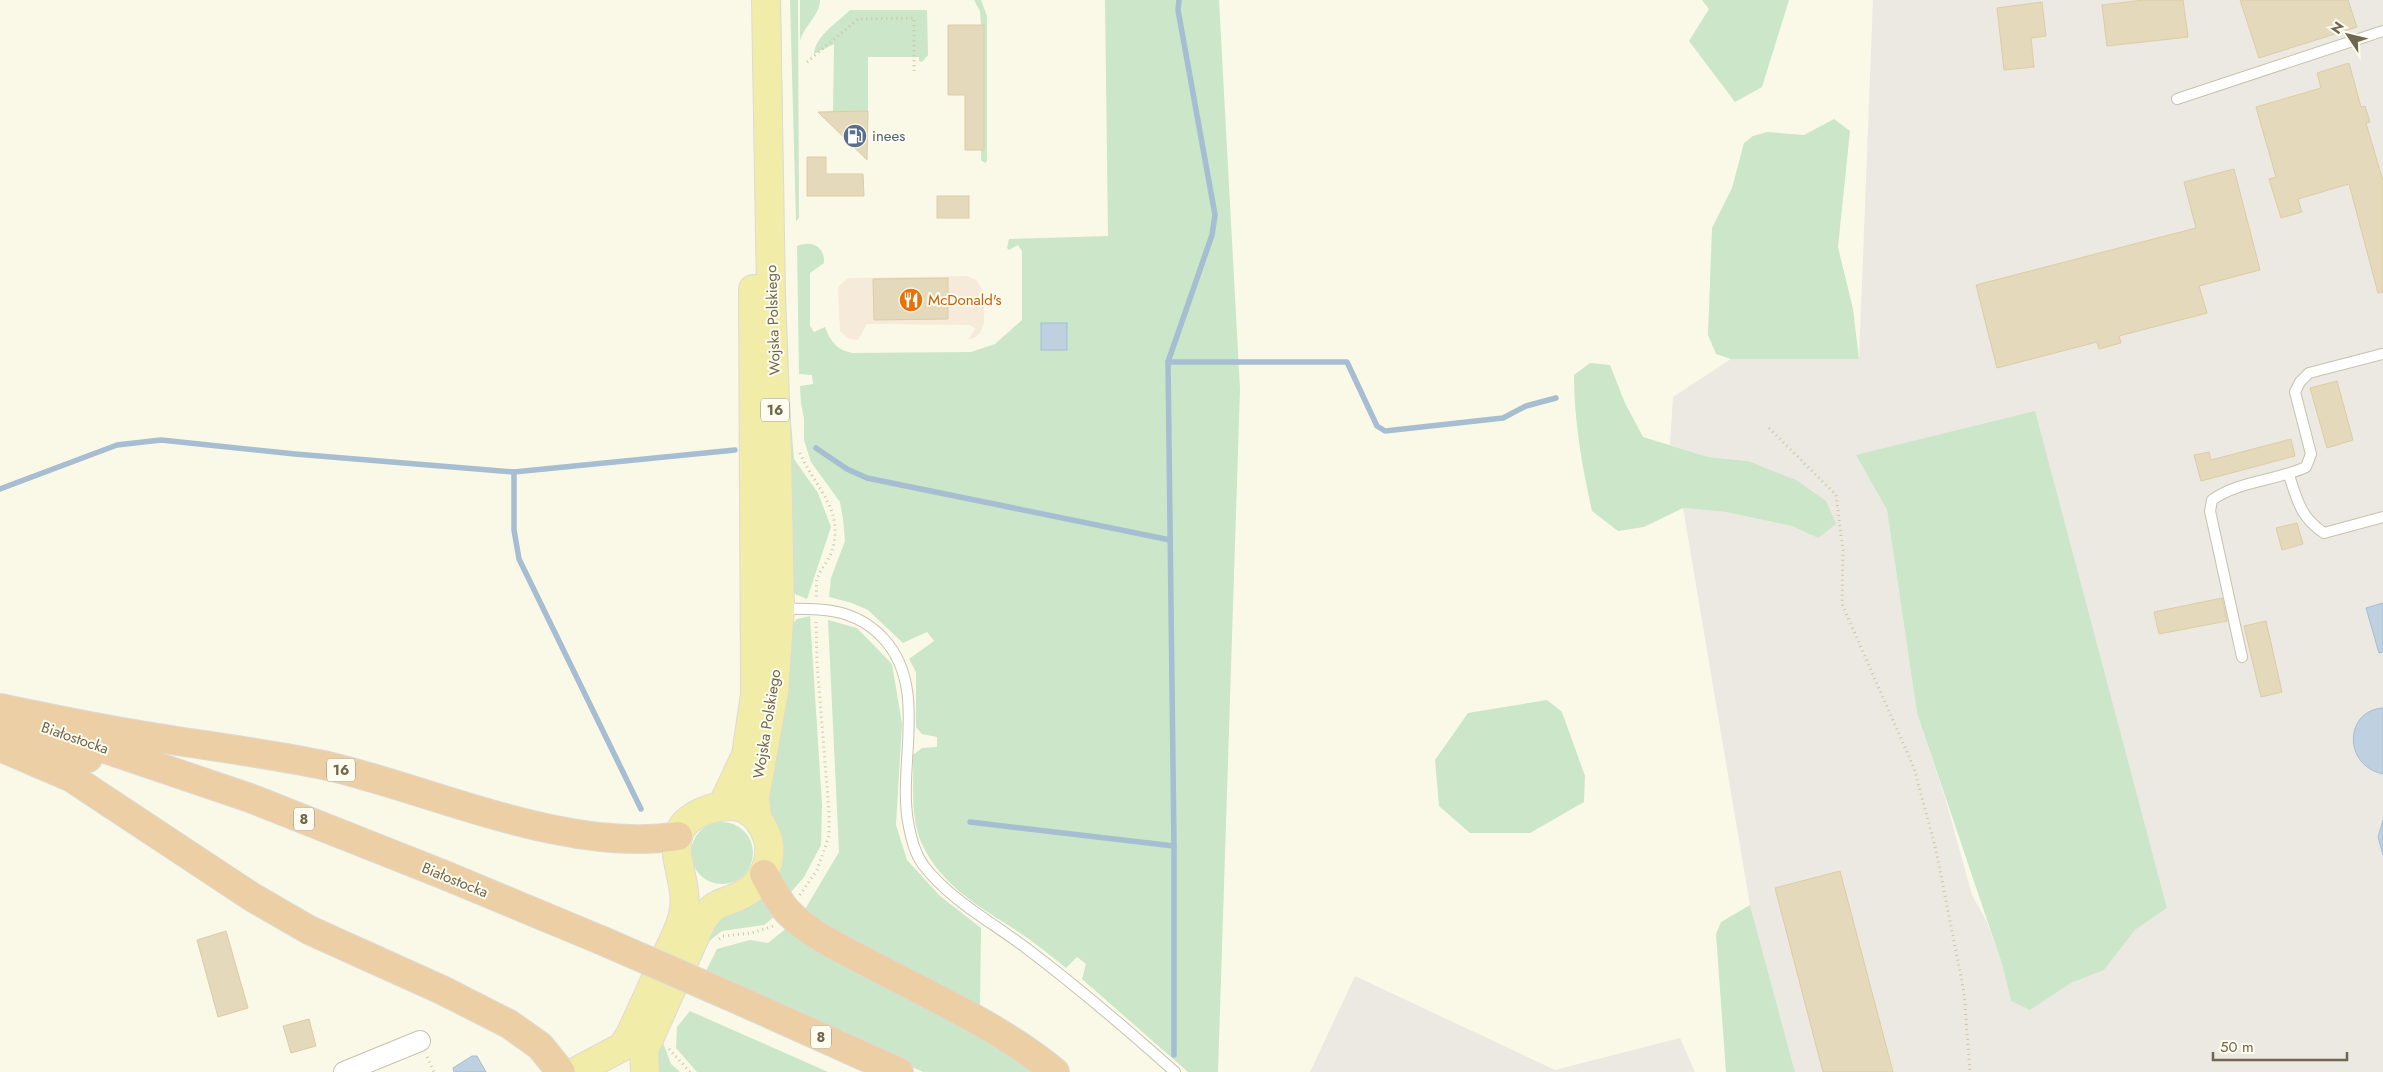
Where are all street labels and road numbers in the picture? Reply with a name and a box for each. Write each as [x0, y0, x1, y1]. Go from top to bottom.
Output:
street label: Wojska Polskiego [760, 264, 786, 376]
road number: 16 [761, 398, 789, 422]
street label: Wojska Polskiego [748, 668, 786, 780]
street label: Białostocka [38, 716, 112, 760]
road number: 16 [327, 758, 355, 782]
road number: 8 [294, 808, 314, 831]
street label: Białostocka [418, 857, 492, 903]
road number: 8 [811, 1026, 831, 1048]

